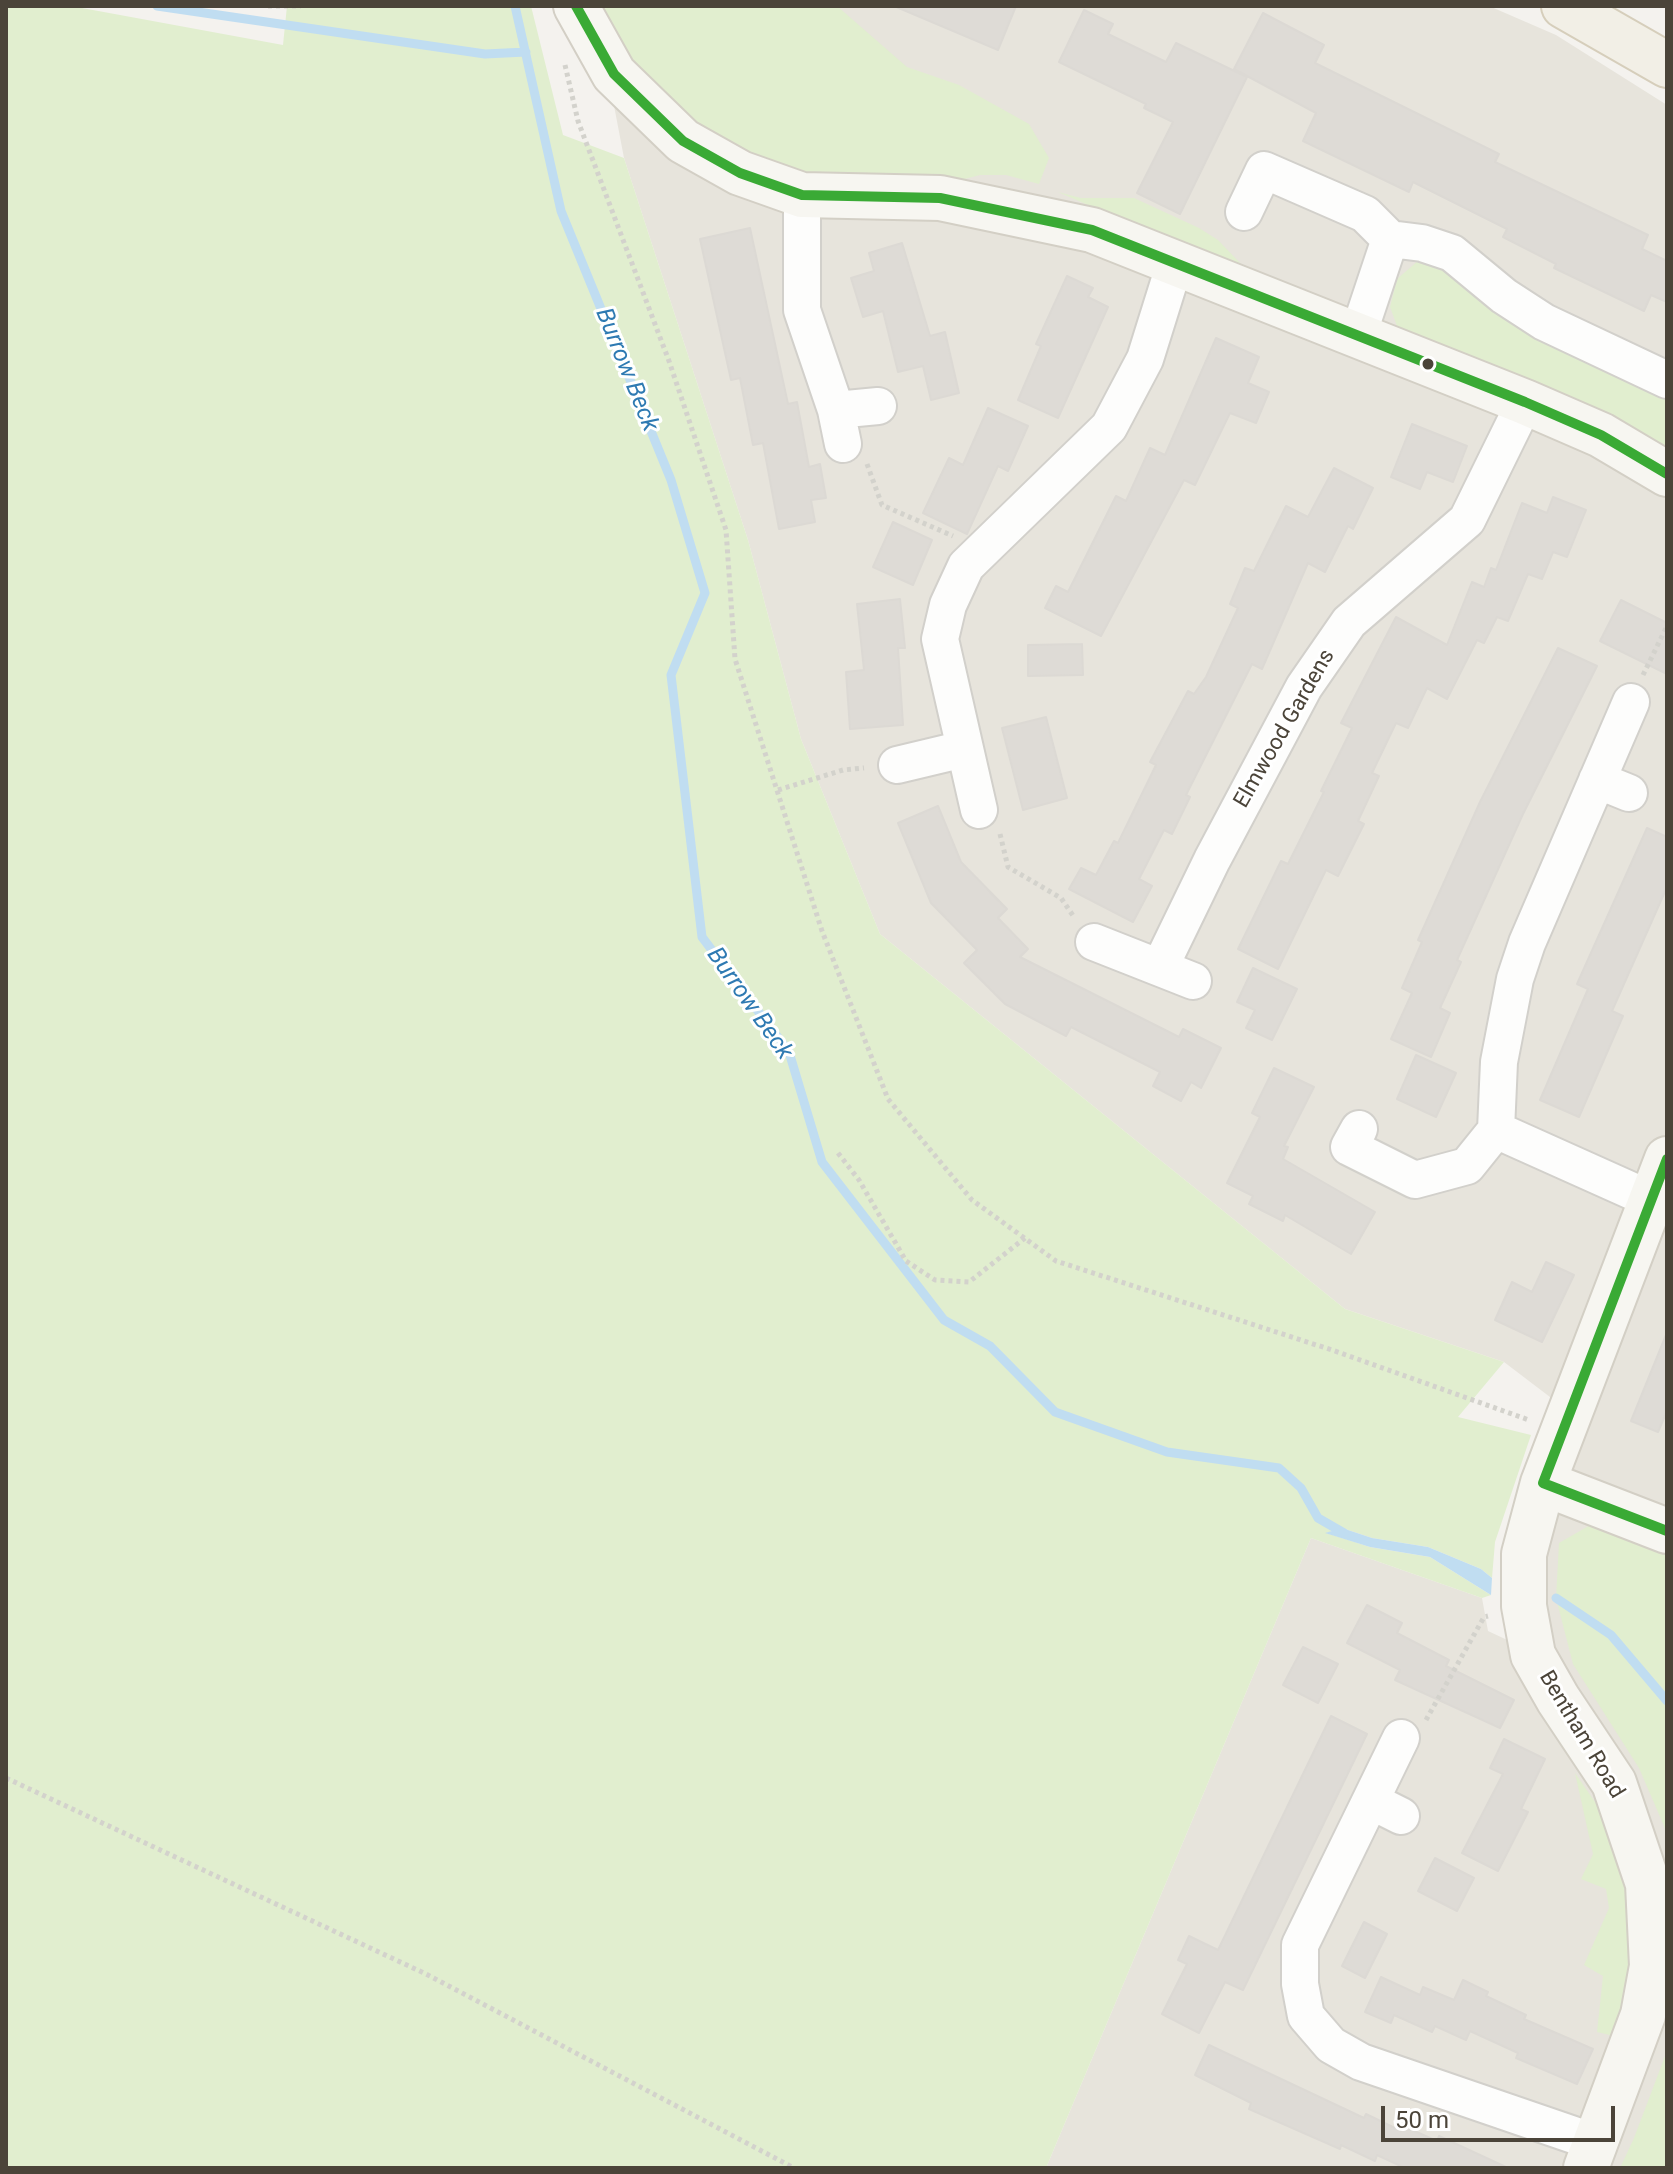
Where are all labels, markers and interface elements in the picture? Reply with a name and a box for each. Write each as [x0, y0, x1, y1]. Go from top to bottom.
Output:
water label: Burrow Beck [588, 304, 664, 436]
unlabelled marker [1420, 356, 1436, 372]
street label: Elmwood Gardens [1229, 645, 1341, 813]
water label: Burrow Beck [700, 942, 798, 1066]
street label: Bentham Road [1533, 1666, 1629, 1804]
scale bar [1385, 2090, 1619, 2140]
text: 50 m [1395, 2106, 1449, 2134]

